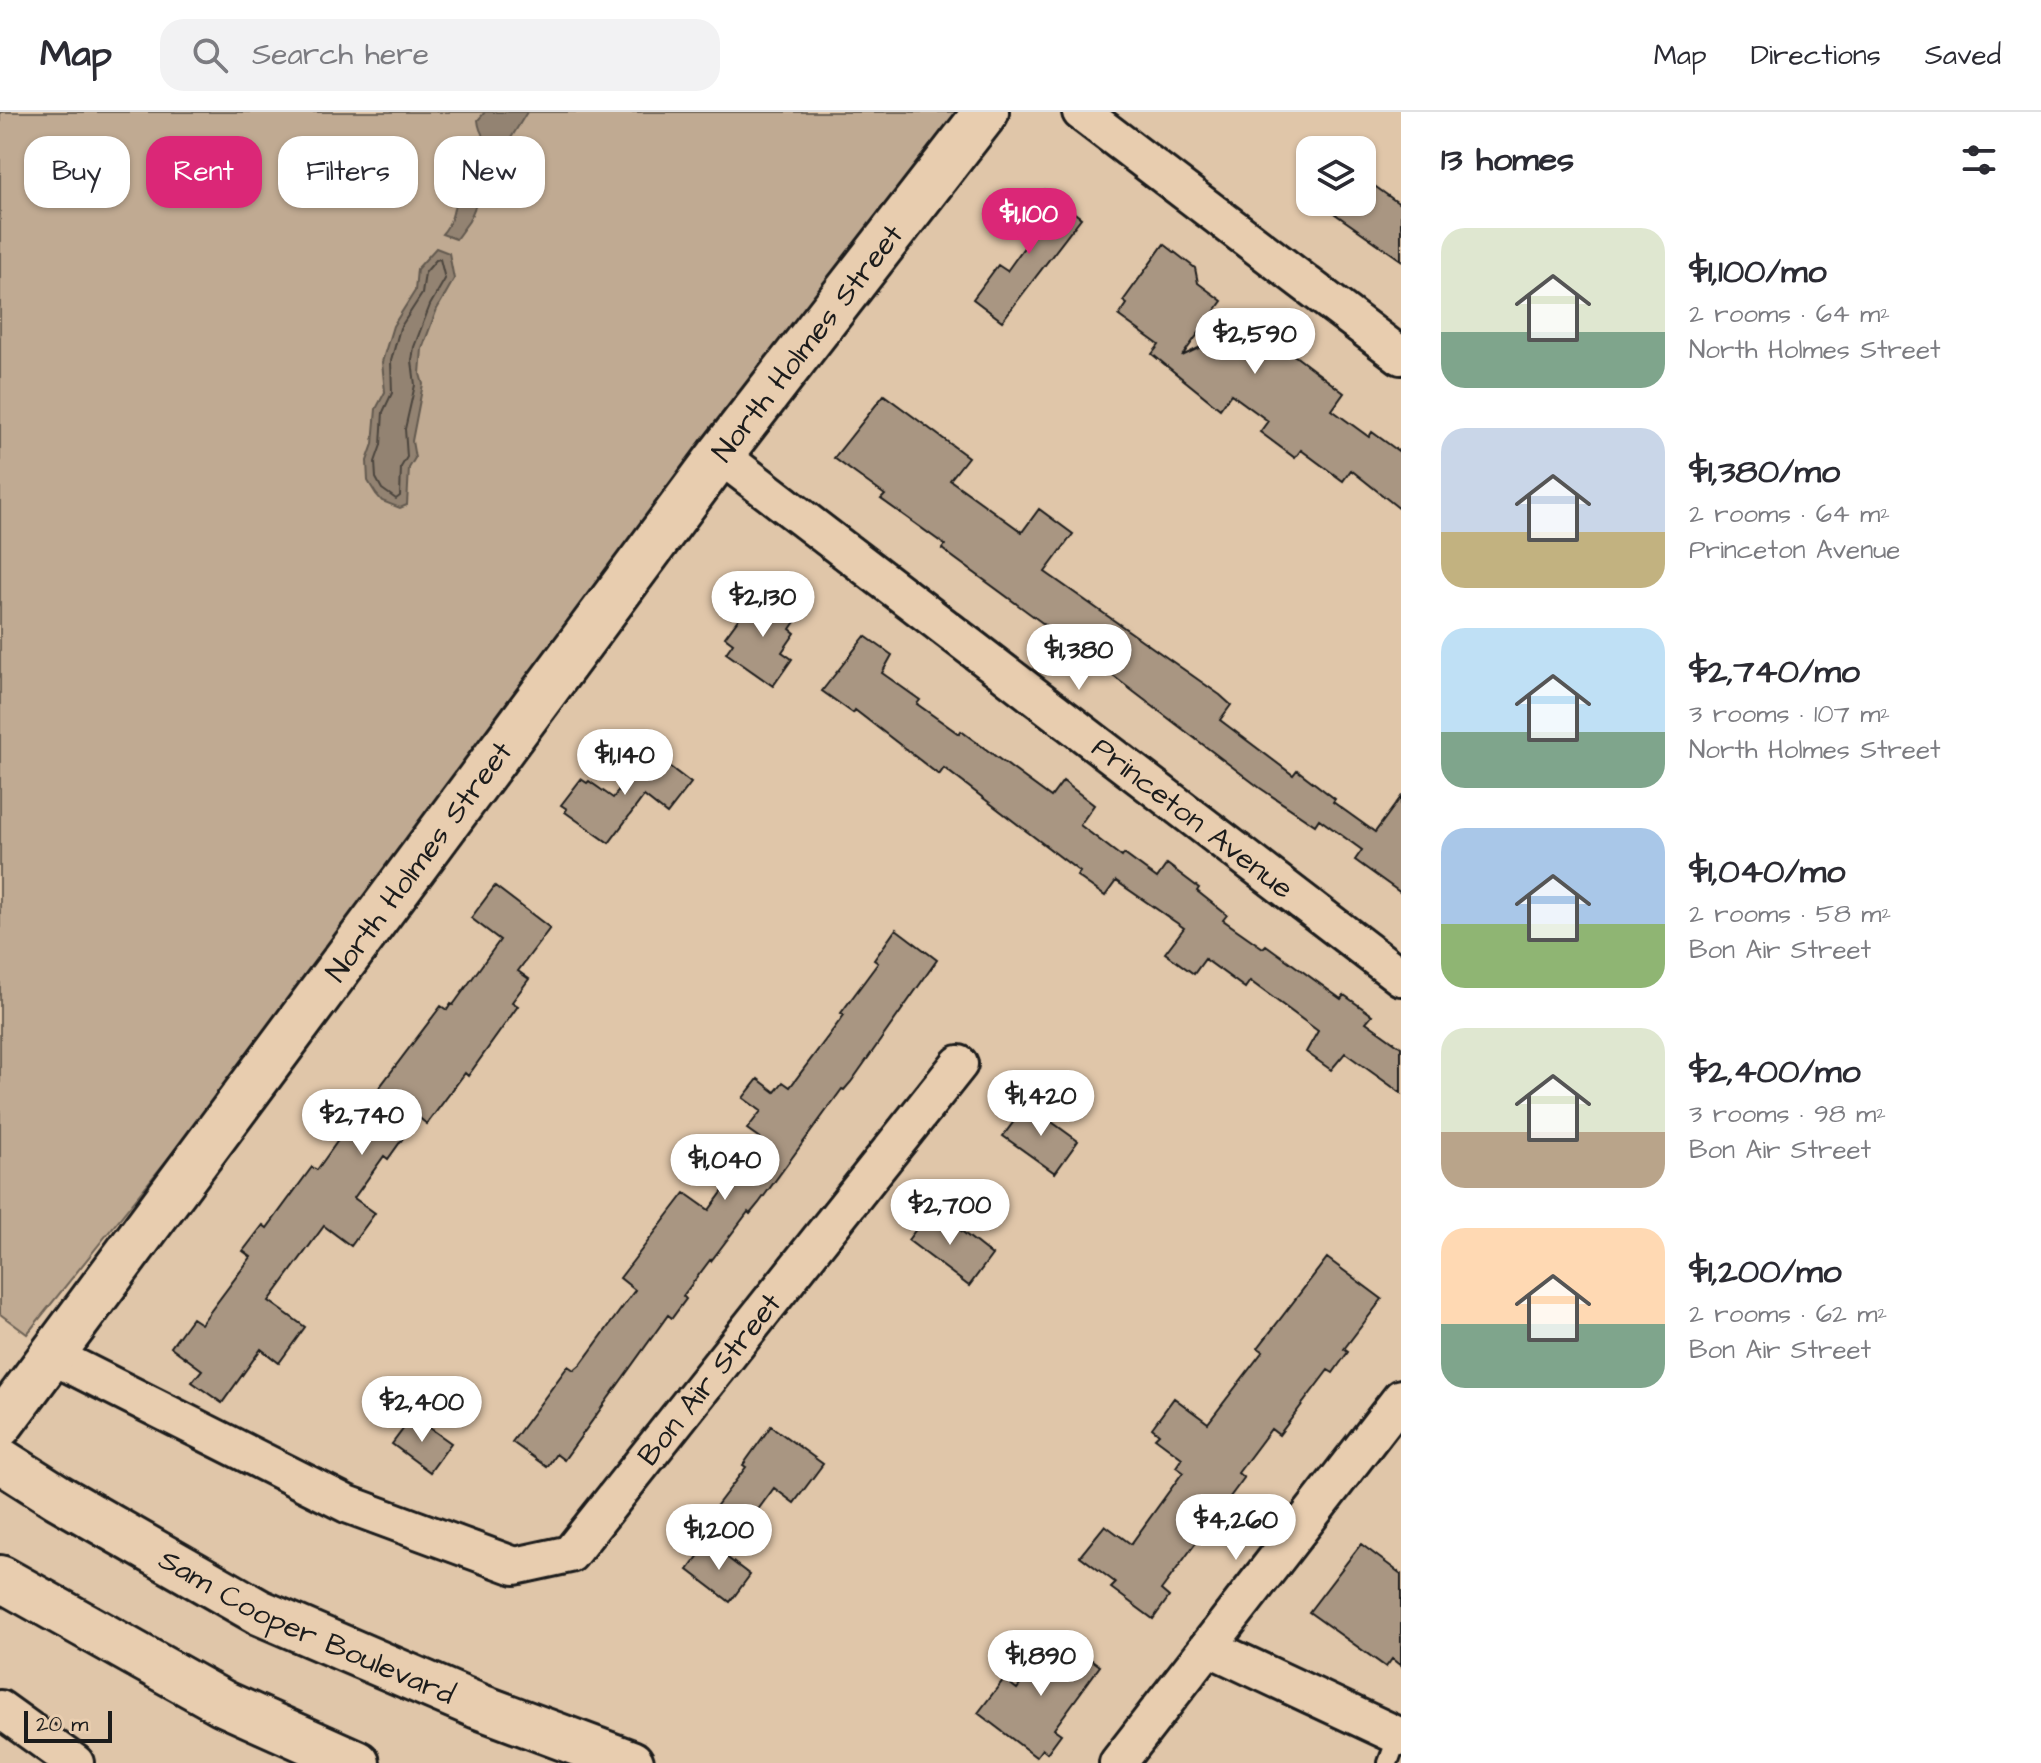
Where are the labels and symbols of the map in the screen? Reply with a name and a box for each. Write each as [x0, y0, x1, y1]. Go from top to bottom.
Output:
pin: $1,100 [964, 188, 1094, 256]
street label: North Holmes Street [702, 216, 913, 471]
pin: $2,590 [1190, 308, 1320, 376]
pin: $2,130 [698, 571, 828, 639]
pin: $1,380 [1014, 624, 1144, 692]
street label: Princeton Avenue [1083, 727, 1302, 909]
pin: $1,140 [560, 729, 690, 797]
street label: North Holmes Street [316, 733, 523, 991]
pin: $1,420 [976, 1070, 1106, 1138]
pin: $2,740 [297, 1089, 427, 1157]
pin: $1,040 [660, 1134, 790, 1202]
pin: $2,700 [885, 1179, 1015, 1247]
street label: Bon Air Street [628, 1284, 792, 1475]
pin: $2,400 [357, 1376, 487, 1444]
pin: $4,260 [1171, 1494, 1301, 1562]
pin: $1,200 [654, 1504, 784, 1572]
street label: Sam Cooper Boulevard [151, 1539, 461, 1716]
pin: $1,890 [976, 1630, 1106, 1698]
scale bar [24, 1707, 112, 1743]

